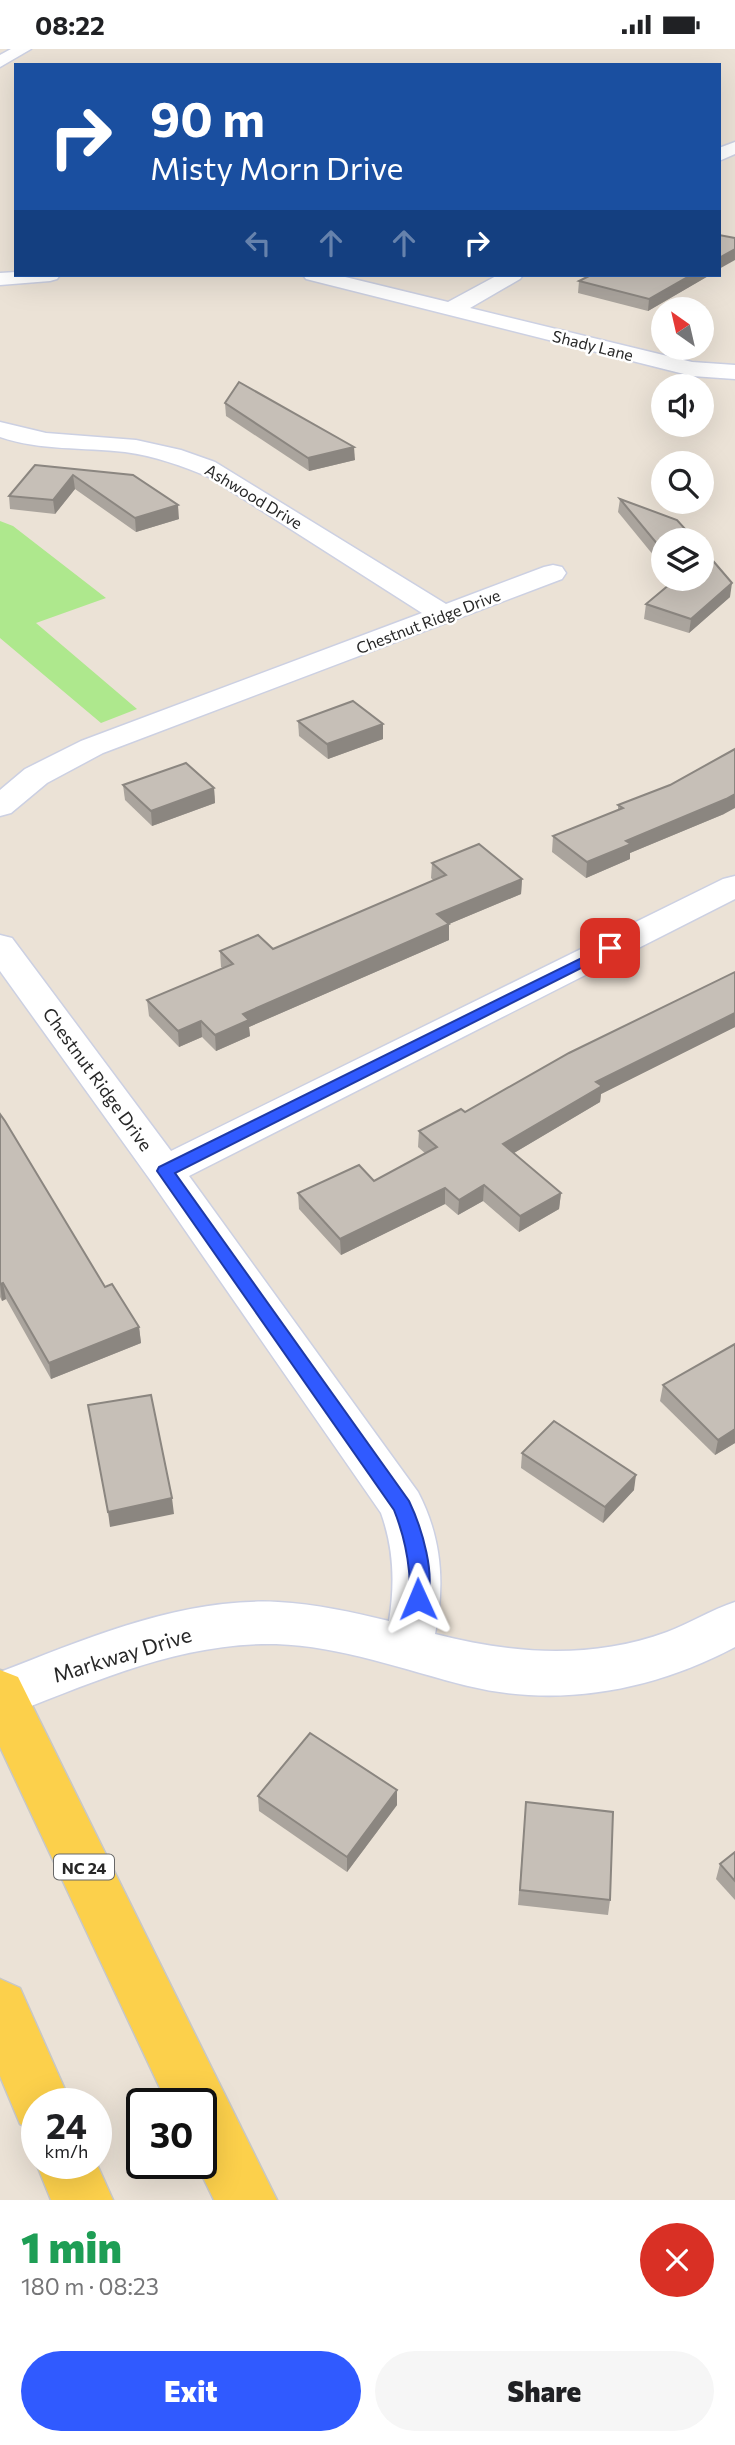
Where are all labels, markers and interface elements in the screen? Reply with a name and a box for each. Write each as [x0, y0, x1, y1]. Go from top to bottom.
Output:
text: 08:22 [35, 9, 105, 40]
text: 90 m [150, 87, 265, 147]
icon: right [35, 91, 126, 182]
text: Misty Morn Drive [150, 147, 403, 187]
icon: left [239, 224, 277, 262]
icon: ahead [312, 224, 350, 262]
icon: ahead [385, 224, 423, 262]
icon: right [458, 224, 496, 262]
north arrow [651, 297, 714, 361]
map controls [651, 297, 714, 591]
street label: Shady Lane [551, 326, 635, 364]
button: sound [651, 374, 714, 437]
button: search [651, 451, 714, 514]
street label: Ashwood Drive [202, 460, 306, 532]
button: layers [651, 528, 714, 591]
street label: Chestnut Ridge Drive [353, 585, 503, 657]
pin [580, 918, 640, 978]
icon: arrive [591, 929, 629, 967]
street label: Chestnut Ridge Drive [39, 1003, 157, 1155]
position arrow [381, 1562, 455, 1636]
street label: Markway Drive [50, 1621, 194, 1687]
road number: NC 24 [54, 1855, 114, 1879]
speed limit sign: 30 [126, 2088, 217, 2179]
text: 24 [46, 2103, 87, 2146]
text: km/h [45, 2140, 88, 2162]
text: 1 min [21, 2220, 122, 2272]
button: close [640, 2223, 714, 2297]
text: 180 m · 08:23 [21, 2272, 159, 2300]
button: Exit [21, 2351, 361, 2431]
button: Share [375, 2351, 714, 2431]

